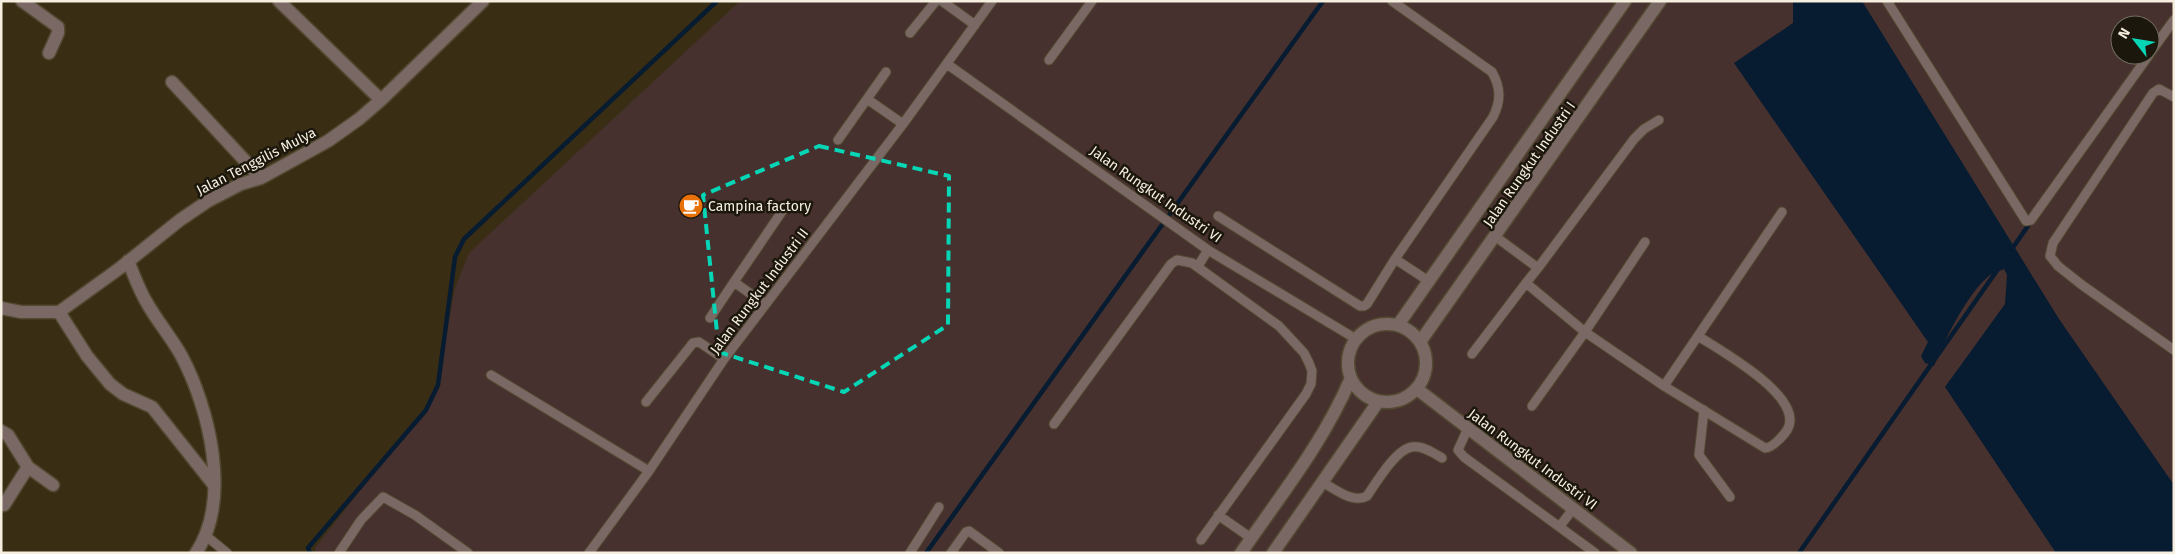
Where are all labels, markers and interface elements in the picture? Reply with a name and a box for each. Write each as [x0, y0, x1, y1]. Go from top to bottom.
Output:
north arrow [2110, 15, 2160, 65]
text: N [2115, 25, 2134, 42]
street label: Jalan Rungkut Industri I [1480, 98, 1579, 230]
street label: Jalan Tenggilis Mulya [194, 124, 319, 199]
street label: Jalan Rungkut Industri VI [1087, 142, 1225, 246]
cafe icon: Campina factory [678, 193, 704, 219]
place label: Campina factory [708, 198, 811, 215]
street label: Jalan Rungkut Industri II [707, 225, 812, 358]
street label: Jalan Rungkut Industri VI [1465, 405, 1600, 513]

